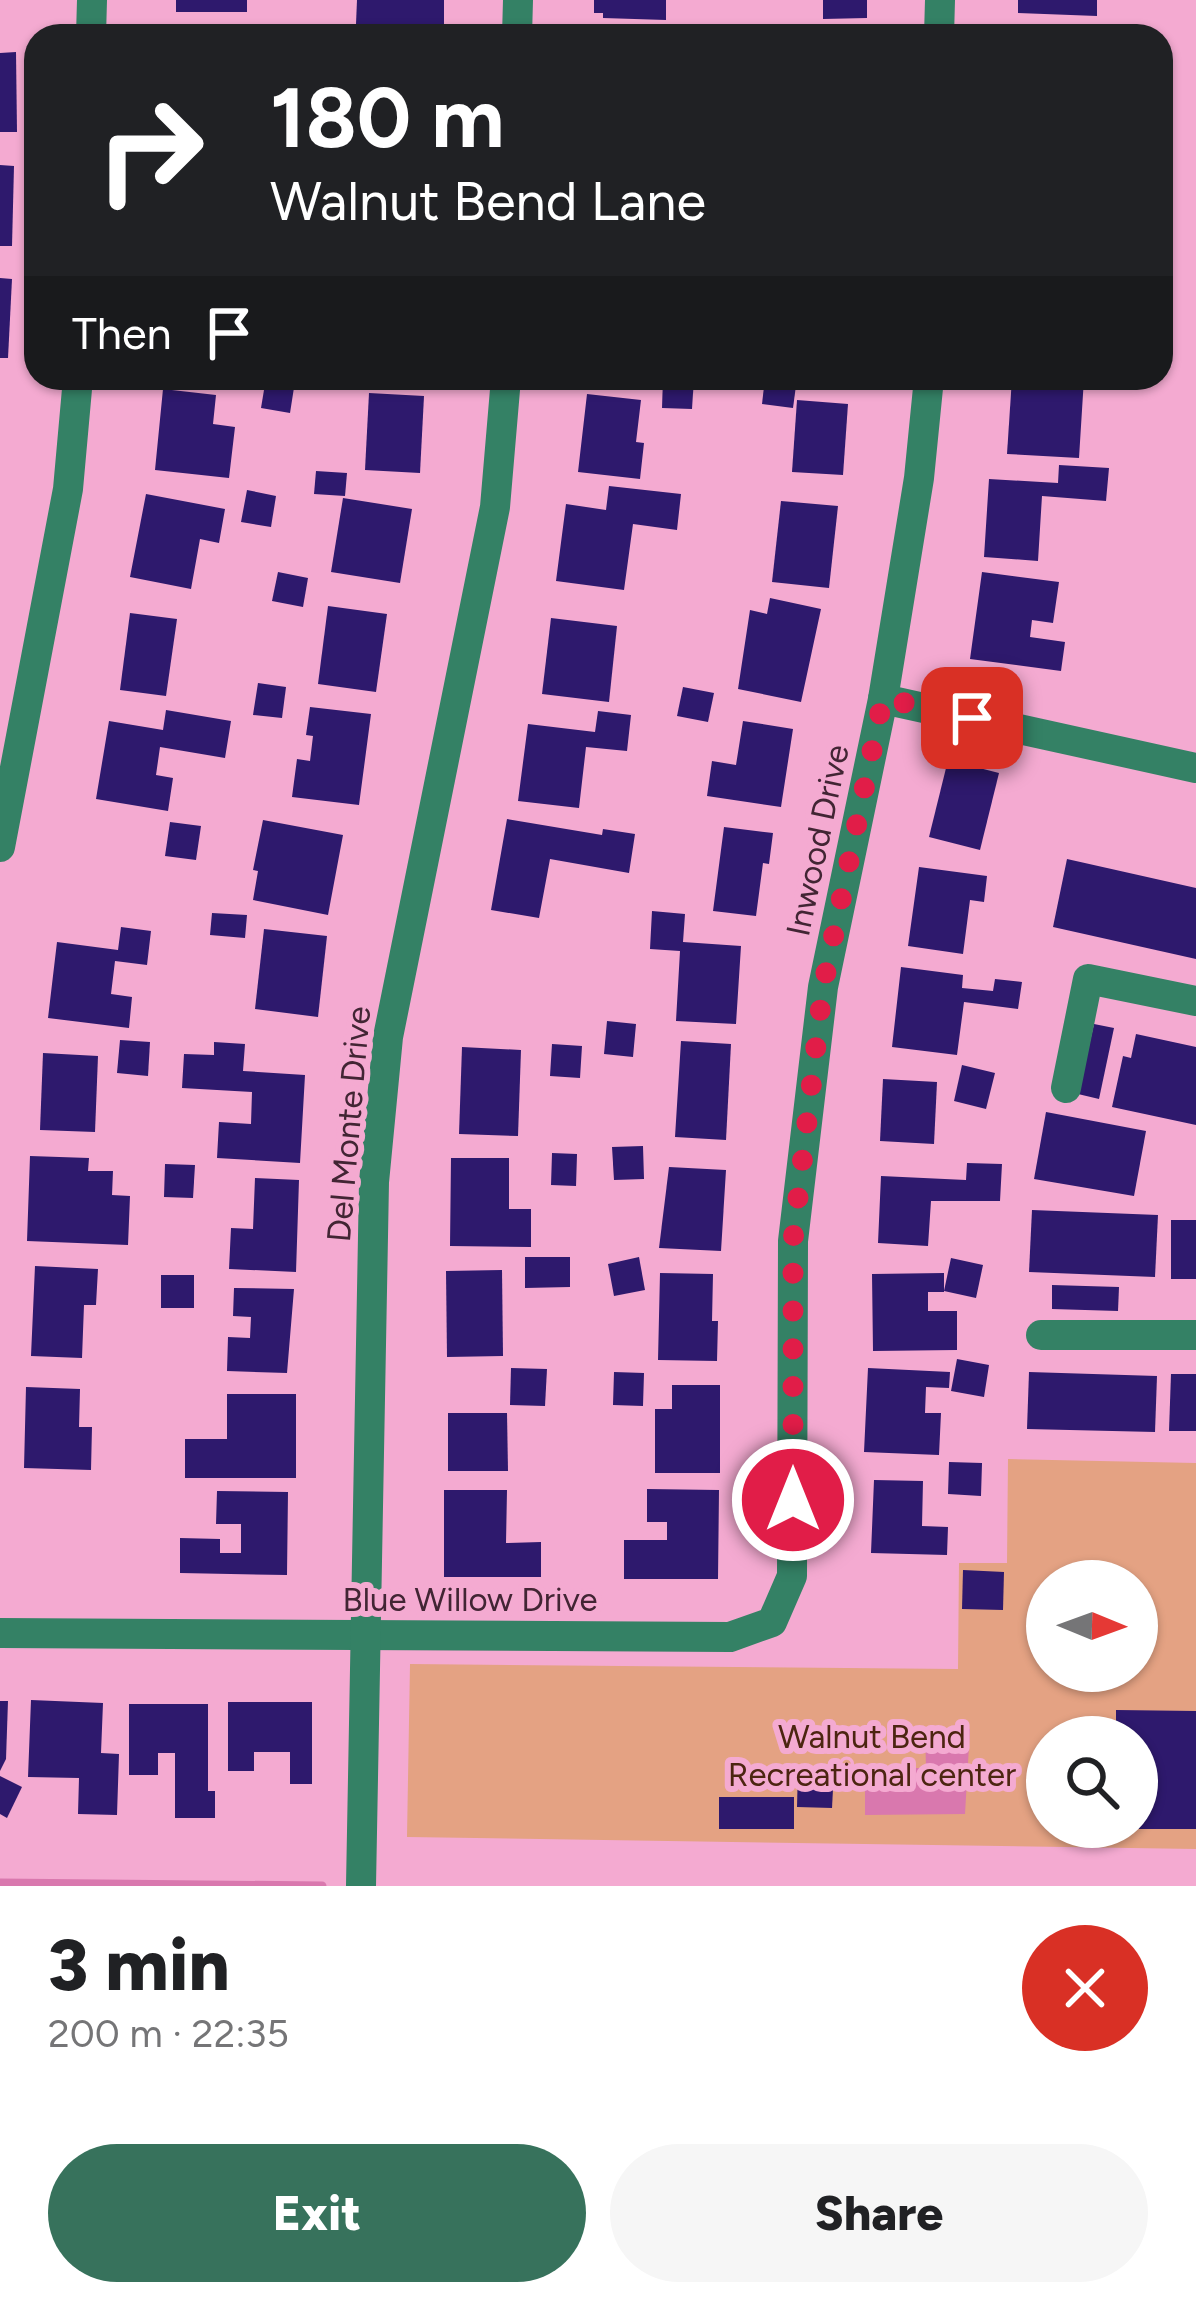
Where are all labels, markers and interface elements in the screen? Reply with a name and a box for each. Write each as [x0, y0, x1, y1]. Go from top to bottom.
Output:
text: 180 m [270, 67, 505, 168]
icon: right [72, 72, 228, 228]
text: Walnut Bend Lane [270, 169, 706, 234]
icon: arrive [196, 300, 262, 366]
text: Then [72, 306, 172, 360]
pin [921, 667, 1023, 769]
icon: arrive [939, 685, 1005, 751]
street label: Inwood Drive [778, 741, 857, 939]
street label: Del Monte Drive [319, 1005, 378, 1244]
position arrow [730, 1437, 856, 1563]
north arrow [1026, 1560, 1158, 1692]
map controls [1026, 1560, 1158, 1848]
street label: Blue Willow Drive [343, 1580, 597, 1619]
button: search [1026, 1716, 1158, 1848]
park label: Walnut Bend Recreational center [728, 1717, 1016, 1794]
text: 3 min [48, 1922, 230, 2008]
button: close [1022, 1925, 1148, 2051]
text: 200 m · 22:35 [48, 2010, 289, 2057]
button: Exit [48, 2144, 586, 2282]
button: Share [610, 2144, 1148, 2282]

